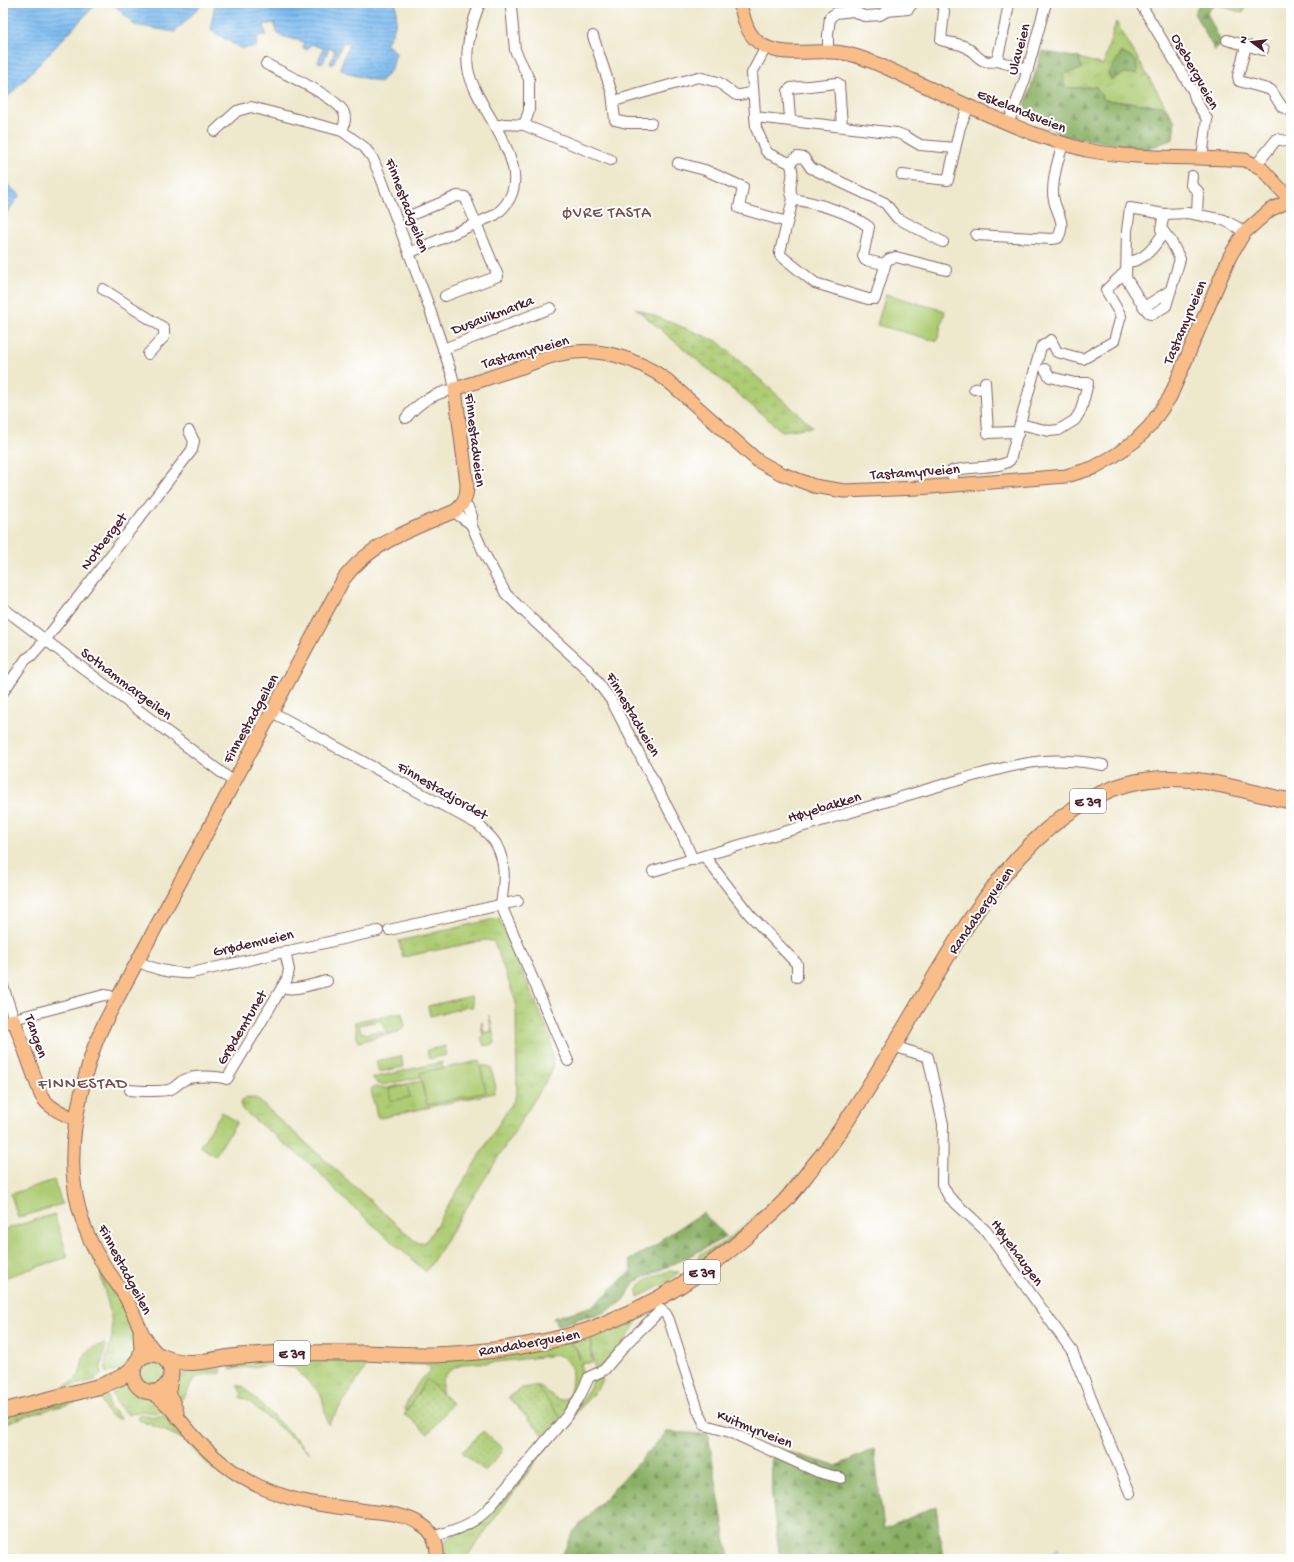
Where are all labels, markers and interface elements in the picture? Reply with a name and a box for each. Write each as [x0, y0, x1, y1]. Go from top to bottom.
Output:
street label: Ulaveien [1004, 22, 1035, 77]
north arrow [1232, 22, 1272, 62]
street label: Osebergveien [1166, 31, 1223, 113]
text: N [1238, 35, 1251, 45]
street label: Eskelandsveien [974, 86, 1069, 138]
street label: Finnestadgeilen [380, 155, 432, 255]
district label: ØVRE TASTA [562, 205, 652, 224]
street label: Tastamyrveien [1160, 278, 1212, 369]
street label: Dusavikmarka [448, 292, 537, 340]
street label: Tastamyrveien [479, 332, 571, 374]
street label: Finnestadveien [459, 391, 489, 488]
street label: Tastamyrveien [869, 461, 961, 485]
street label: Notberget [77, 509, 133, 574]
street label: Sothammargeilen [76, 644, 175, 725]
street label: Finnestadveien [600, 669, 664, 760]
street label: Finnestadgeilen [219, 671, 284, 768]
street label: Finnestadjordet [393, 758, 492, 826]
street label: Høyebakken [786, 788, 864, 828]
road number: E 39 [1070, 789, 1106, 813]
street label: Randabergveien [945, 864, 1018, 958]
street label: Grødemveien [211, 926, 296, 962]
street label: Grødemtunet [213, 986, 273, 1069]
street label: Tangen [19, 1012, 51, 1061]
district label: FINNESTAD [37, 1075, 128, 1095]
street label: Høyehaugen [986, 1216, 1047, 1290]
street label: Finnestadgeilen [92, 1221, 156, 1318]
road number: E 39 [684, 1260, 720, 1284]
street label: Randabergveien [477, 1326, 581, 1362]
road number: E 39 [274, 1341, 310, 1365]
street label: Kvitmyrveien [714, 1407, 795, 1453]

